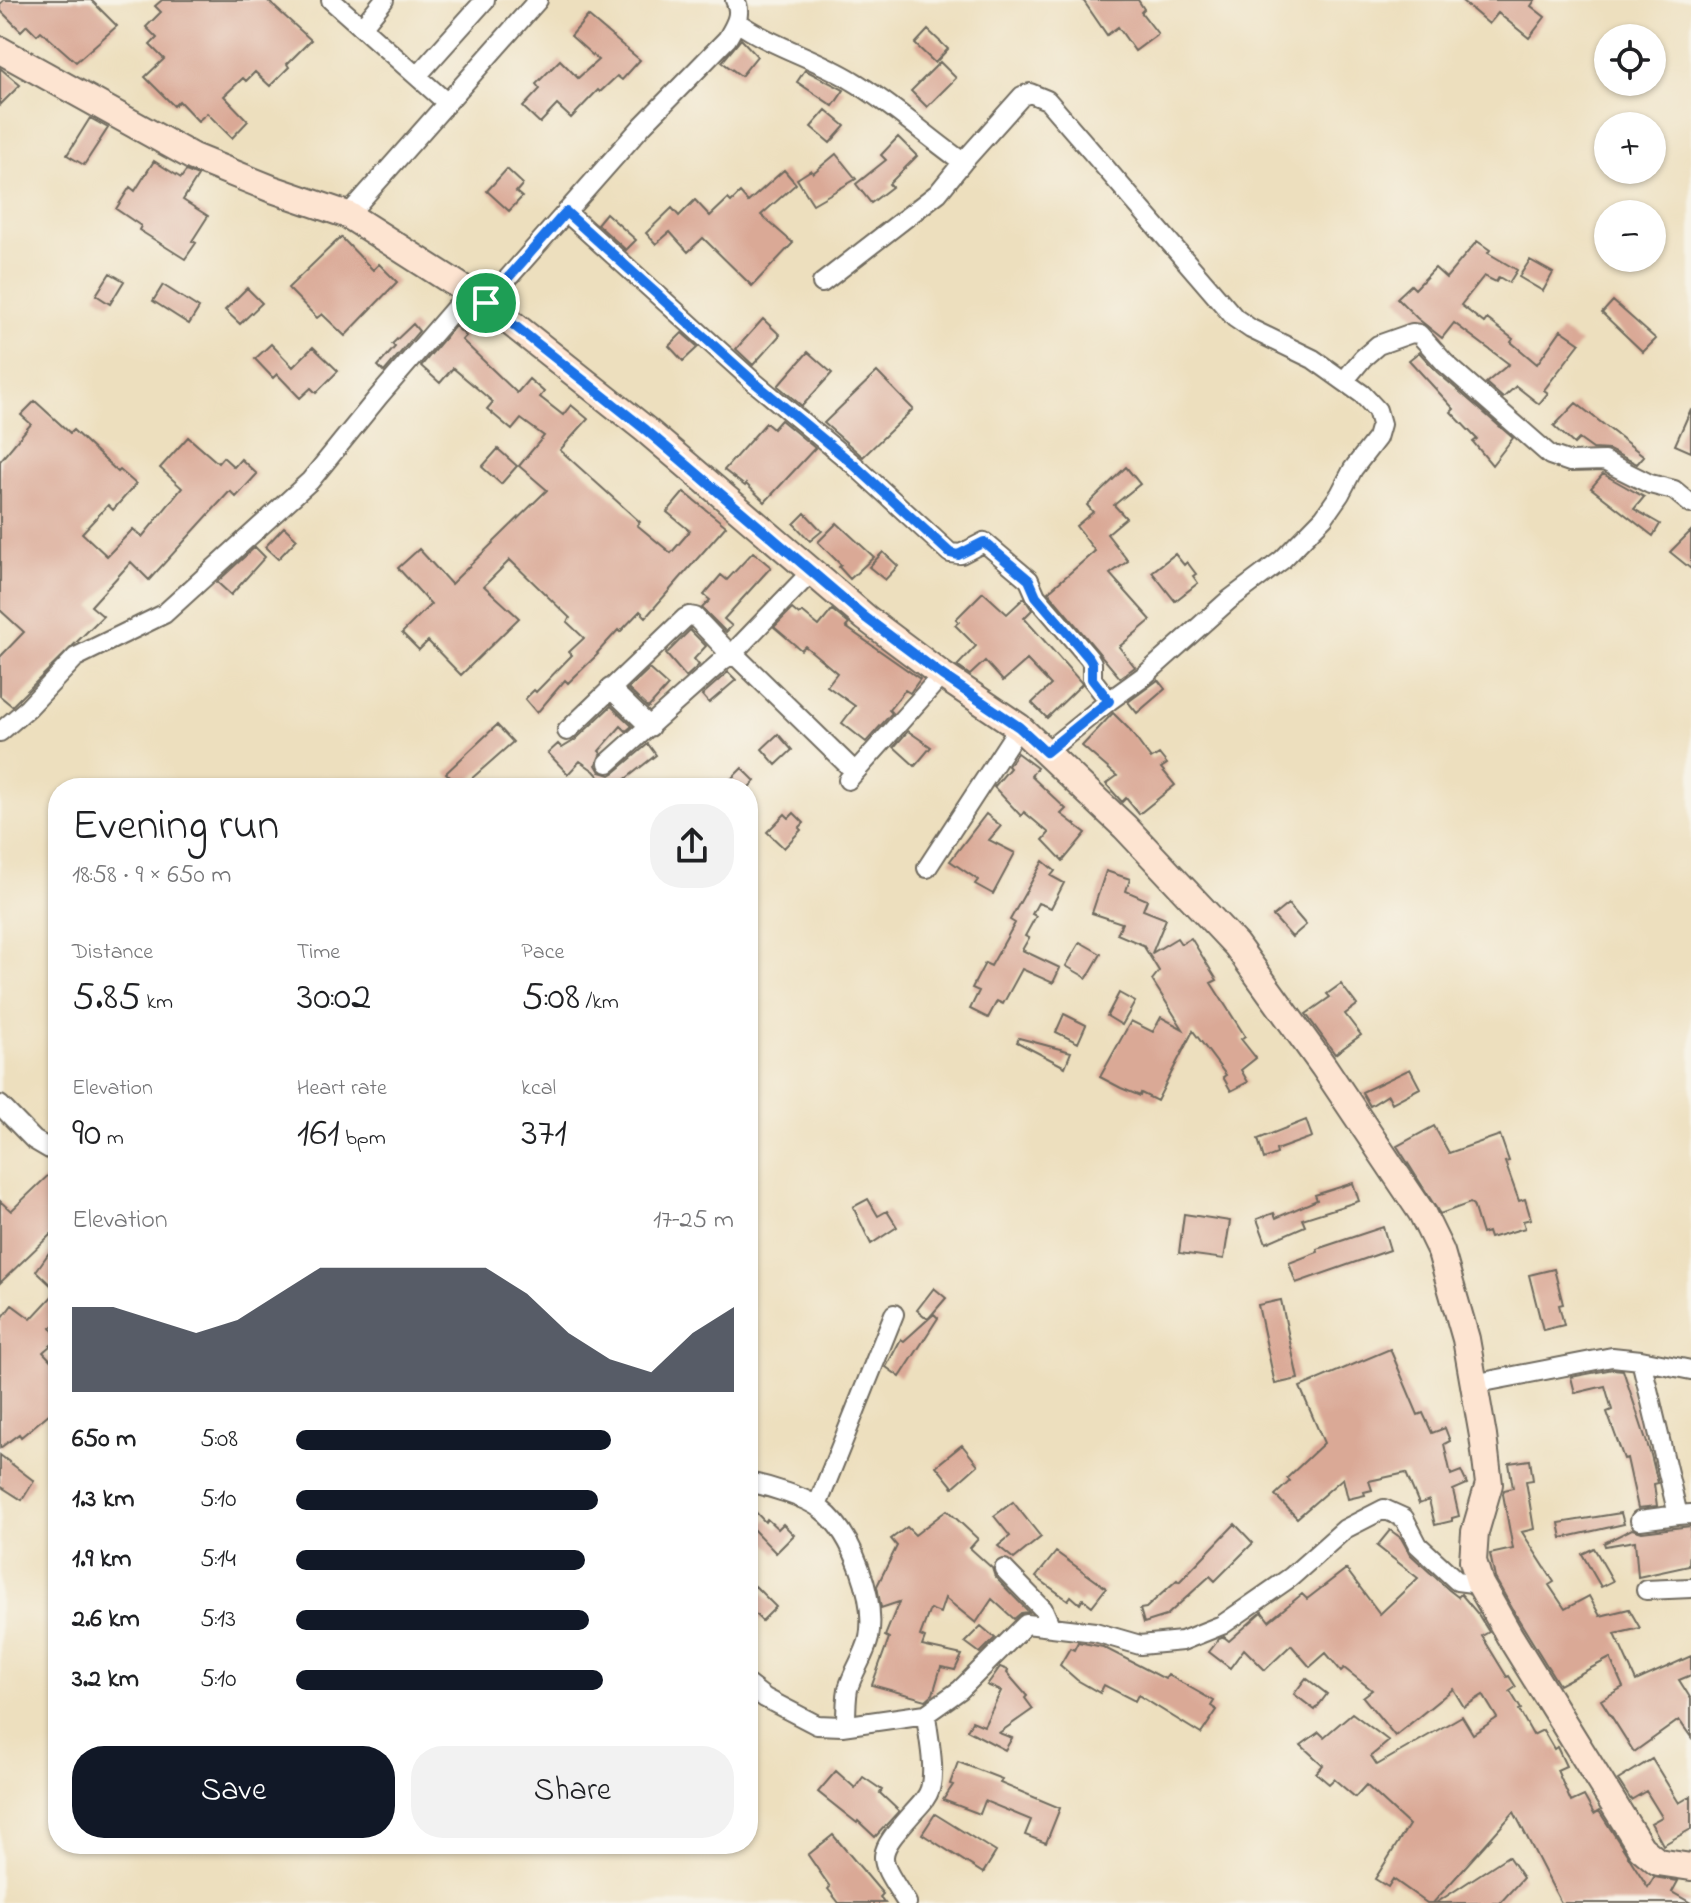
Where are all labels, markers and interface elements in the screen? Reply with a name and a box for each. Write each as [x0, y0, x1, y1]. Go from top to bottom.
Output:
map controls [1594, 24, 1666, 272]
button: locate [1594, 24, 1666, 96]
button: + [1594, 112, 1666, 184]
button: − [1594, 200, 1666, 272]
pin [452, 269, 520, 337]
icon: arrive [464, 281, 508, 325]
text: Evening run [72, 795, 279, 859]
button: share [650, 804, 734, 888]
text: 18:58 · 9 × 650 m [72, 857, 232, 895]
text: Distance [72, 937, 153, 969]
text: Time [297, 937, 340, 969]
text: Pace [521, 937, 564, 969]
text: 5.85 [72, 969, 141, 1028]
text: 30:02 [297, 969, 371, 1028]
text: 5:08 [521, 969, 580, 1028]
text: km [141, 987, 173, 1019]
text: /km [580, 987, 619, 1019]
text: Elevation [72, 1073, 153, 1105]
text: Heart rate [297, 1073, 387, 1105]
text: kcal [521, 1073, 556, 1105]
text: 90 [72, 1105, 101, 1164]
text: 161 [297, 1105, 340, 1164]
text: 371 [521, 1105, 567, 1164]
text: m [101, 1123, 124, 1155]
text: bpm [340, 1123, 386, 1155]
text: Elevation [72, 1202, 168, 1240]
text: 17–25 m [653, 1202, 734, 1240]
text: 650 m [72, 1421, 136, 1459]
text: 5:08 [200, 1421, 238, 1459]
text: 1.3 km [72, 1481, 134, 1519]
text: 5:10 [200, 1481, 237, 1519]
text: 1.9 km [72, 1541, 131, 1579]
text: 5:14 [200, 1541, 236, 1579]
text: 2.6 km [72, 1601, 140, 1639]
text: 5:13 [200, 1601, 236, 1639]
text: 3.2 km [72, 1661, 139, 1699]
text: 5:10 [200, 1661, 237, 1699]
button: Save [72, 1746, 395, 1838]
button: Share [411, 1746, 734, 1838]

